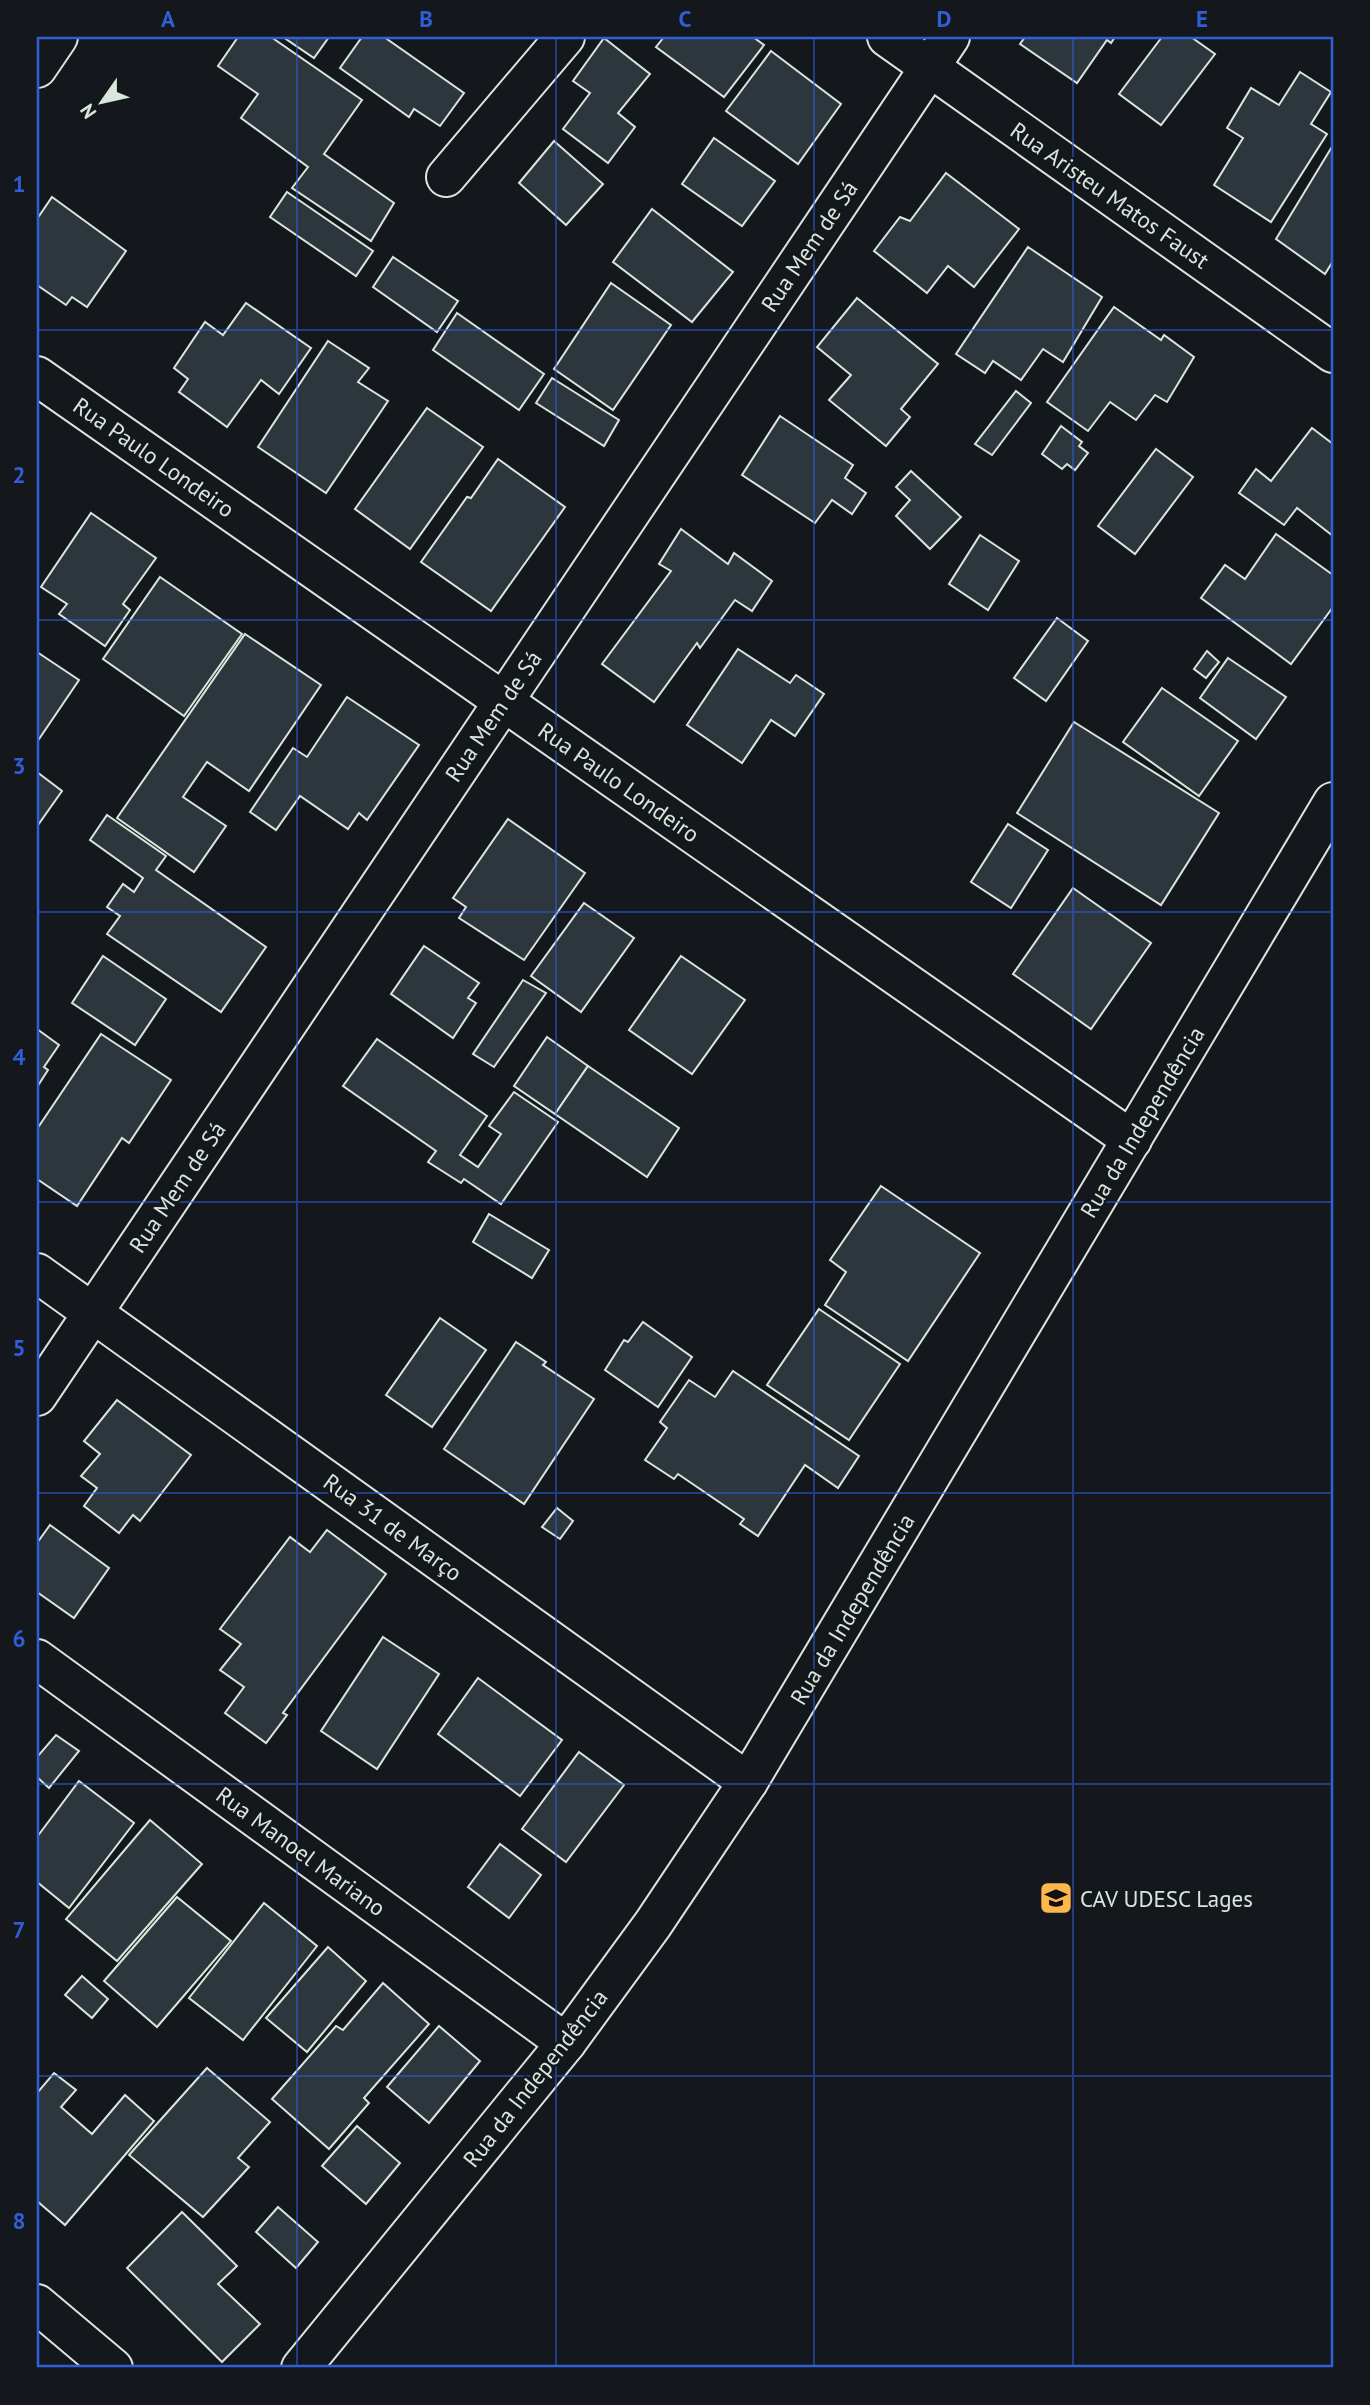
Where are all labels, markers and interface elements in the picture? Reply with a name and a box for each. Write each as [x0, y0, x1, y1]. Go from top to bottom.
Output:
text: A [161, 4, 175, 33]
text: B [419, 4, 433, 33]
text: C [679, 4, 692, 33]
text: D [937, 4, 951, 33]
text: E [1196, 4, 1208, 33]
north arrow [66, 66, 136, 136]
text: N [74, 100, 101, 123]
street label: Rua Aristeu Matos Faust [1005, 115, 1215, 275]
text: 1 [12, 169, 26, 198]
street label: Rua Mem de Sá [755, 175, 863, 317]
street label: Rua Paulo Londeiro [68, 391, 240, 523]
text: 2 [12, 460, 26, 489]
street label: Rua Mem de Sá [439, 645, 547, 787]
street label: Rua Paulo Londeiro [533, 716, 705, 848]
text: 3 [12, 751, 26, 780]
street label: Rua da Independência [1073, 1021, 1211, 1223]
text: 4 [12, 1042, 26, 1071]
street label: Rua Mem de Sá [123, 1116, 231, 1258]
text: 5 [12, 1333, 26, 1362]
street label: Rua 31 de Março [318, 1467, 468, 1587]
street label: Rua da Independência [783, 1508, 921, 1710]
text: 6 [12, 1624, 26, 1653]
street label: Rua Manoel Mariano [211, 1780, 391, 1922]
school or university icon: CAV UDESC Lages [1037, 1879, 1075, 1917]
place label: CAV UDESC Lages [1080, 1884, 1253, 1913]
text: 7 [12, 1915, 26, 1944]
street label: Rua da Independência [456, 1983, 614, 2173]
text: 8 [12, 2206, 26, 2235]

